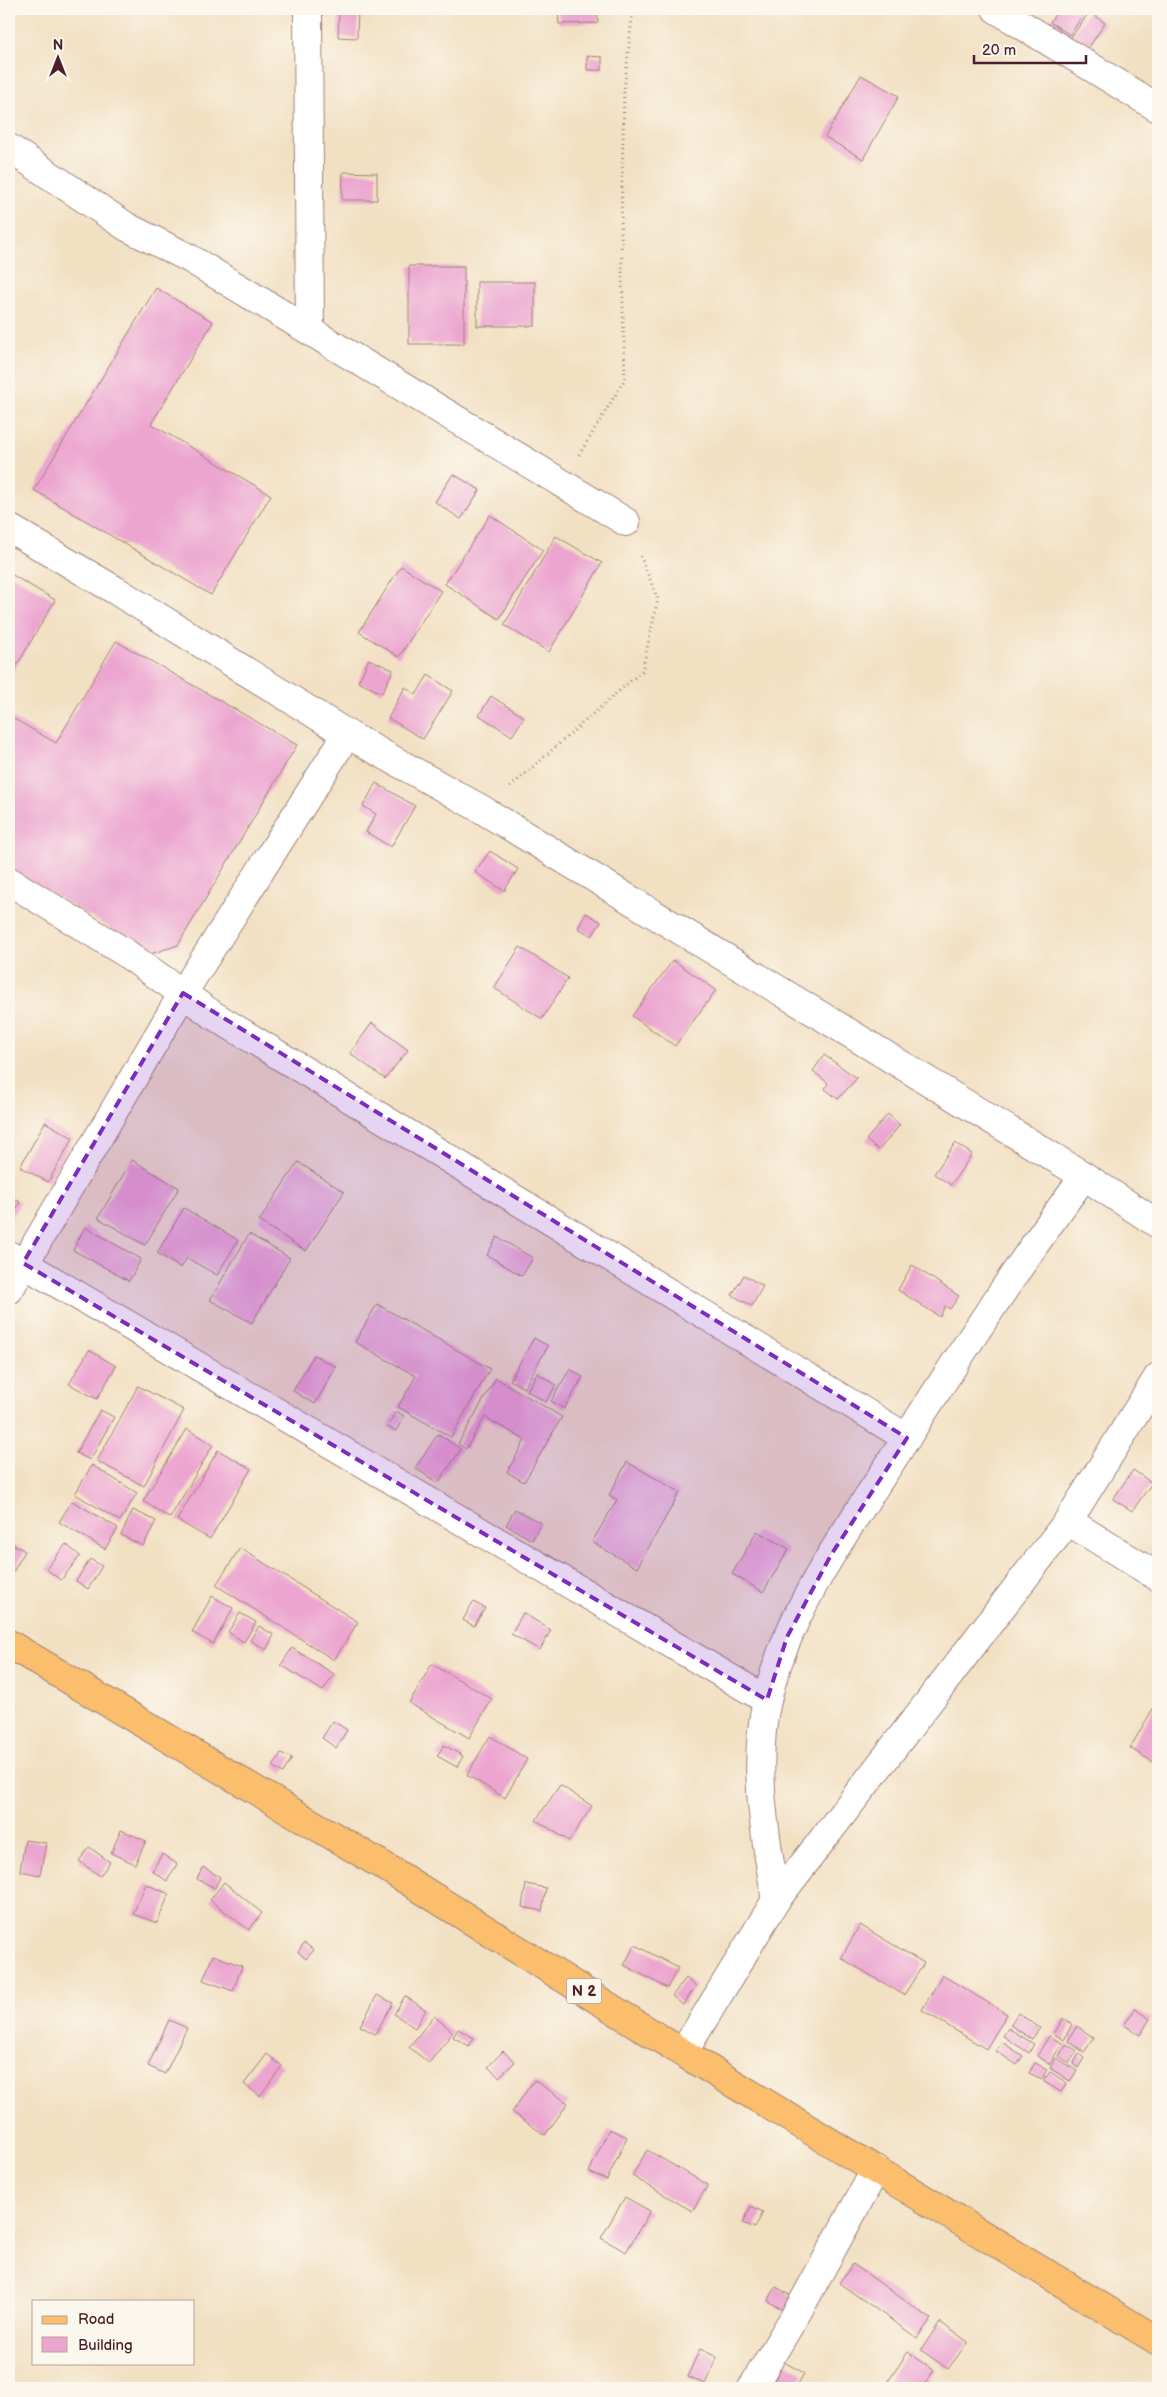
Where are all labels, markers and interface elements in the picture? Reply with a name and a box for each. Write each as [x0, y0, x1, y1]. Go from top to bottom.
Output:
north arrow [32, 32, 82, 82]
scale bar [974, 32, 1087, 64]
text: N [53, 37, 63, 54]
text: 20 m [982, 41, 1016, 60]
road number: N 2 [566, 1978, 602, 2004]
legend [32, 2300, 195, 2364]
text: Road [78, 2310, 114, 2329]
text: Building [78, 2336, 133, 2355]

